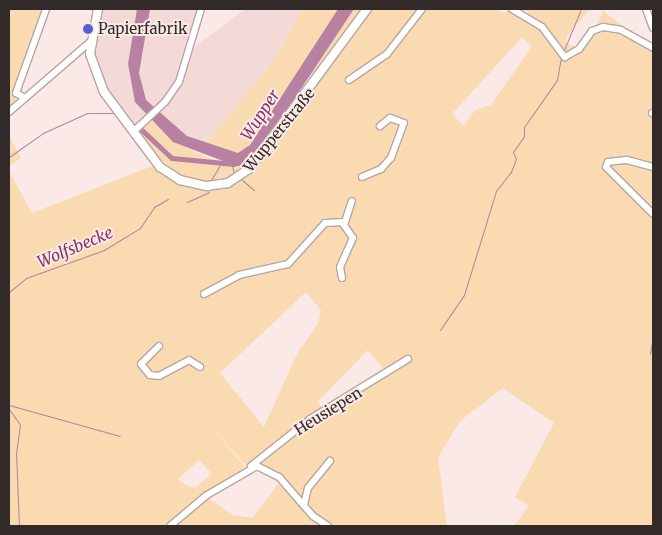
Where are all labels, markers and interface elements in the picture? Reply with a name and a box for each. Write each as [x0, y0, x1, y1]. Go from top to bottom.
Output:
place label: Papierfabrik [98, 20, 188, 38]
marker: Papierfabrik [82, 23, 94, 35]
street label: Wupperstraße [240, 84, 318, 176]
water label: Wupper [237, 86, 283, 144]
water label: Wolfsbecke [34, 222, 116, 272]
street label: Heusiepen [291, 383, 365, 439]

